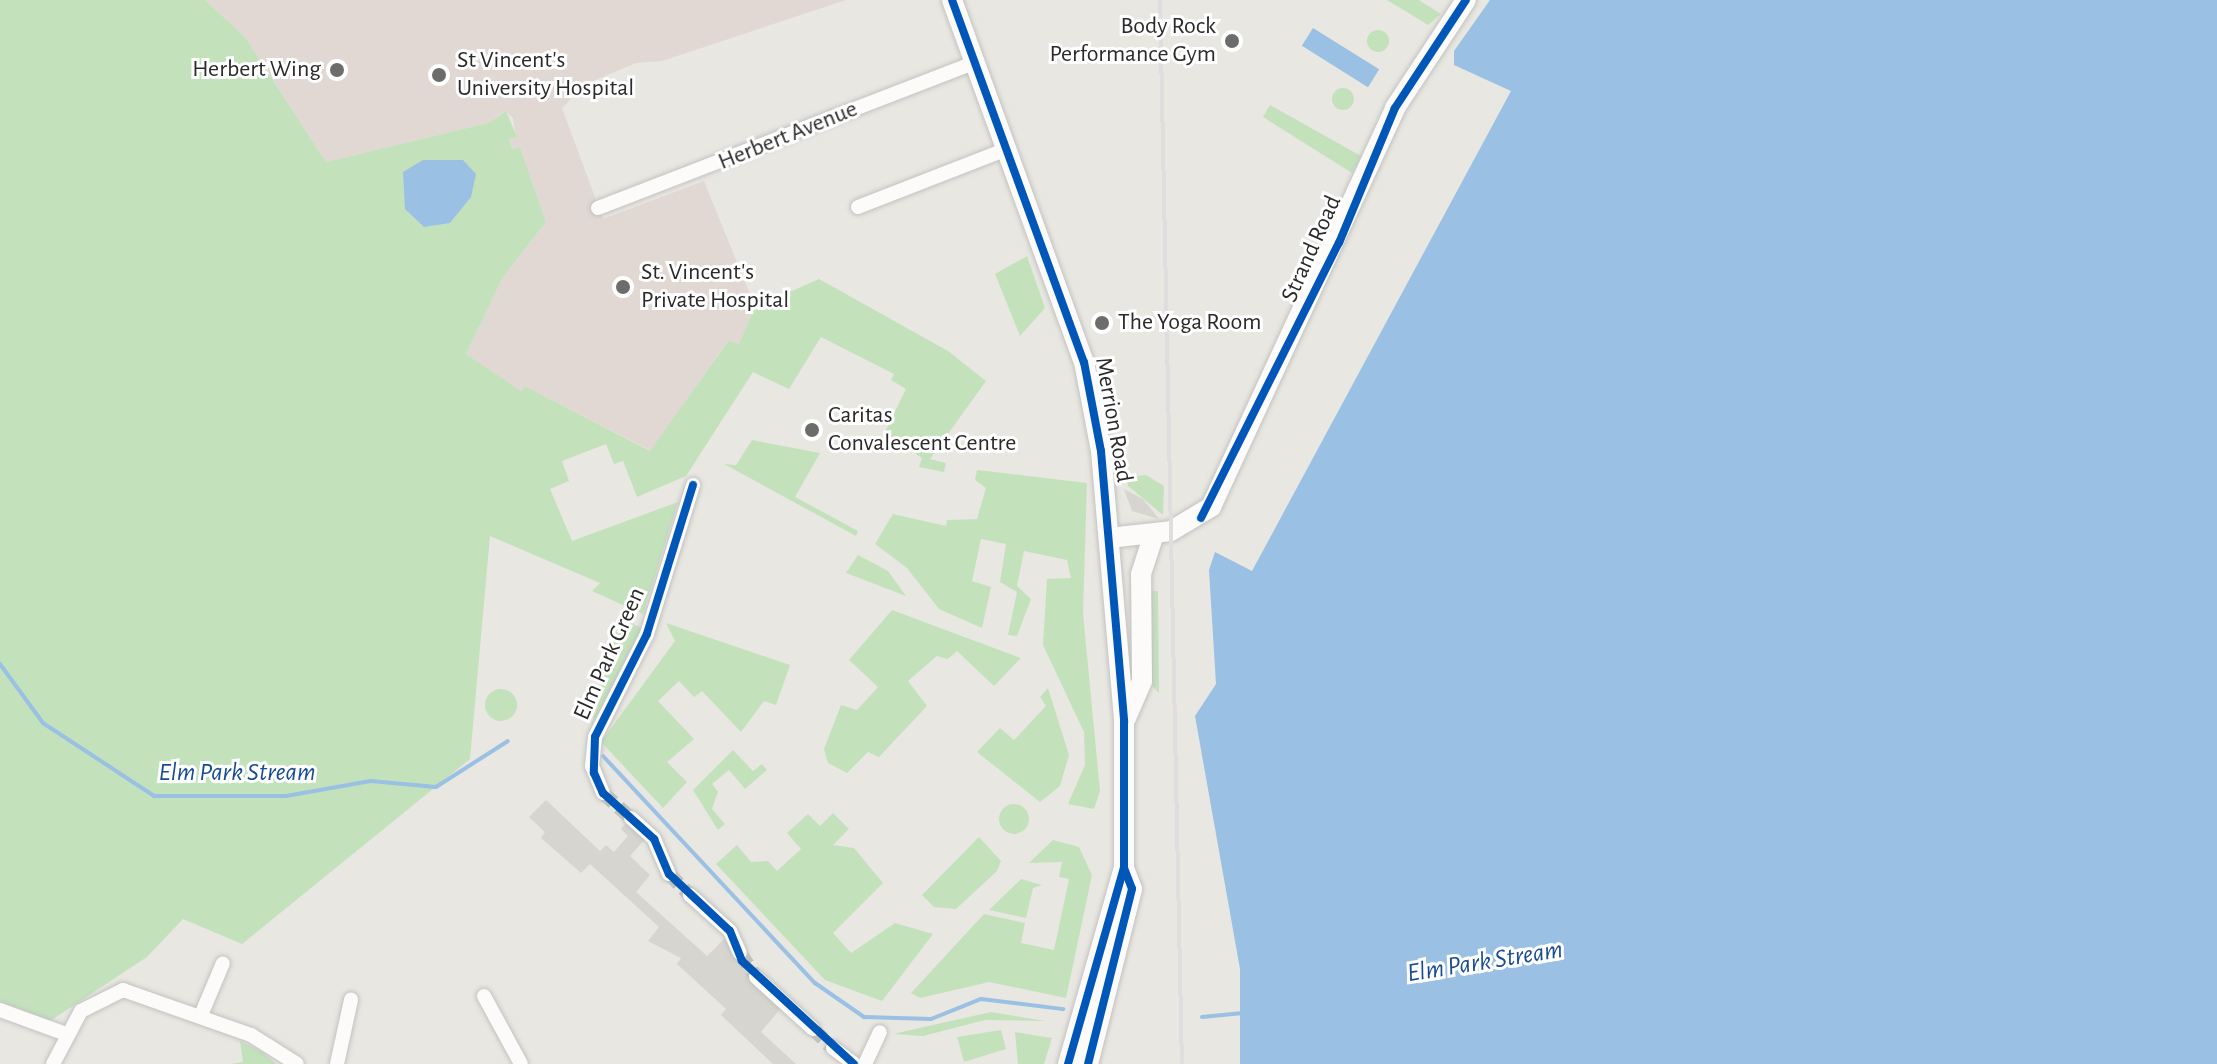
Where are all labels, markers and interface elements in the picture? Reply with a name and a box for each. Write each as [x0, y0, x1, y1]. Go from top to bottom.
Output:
place label: Body Rock Performance Gym [1050, 13, 1216, 69]
marker: Body Rock Performance Gym [1223, 32, 1241, 50]
place label: St Vincent's University Hospital [457, 47, 634, 103]
place label: Herbert Wing [192, 56, 321, 84]
marker: Herbert Wing [328, 61, 346, 79]
marker: St Vincent's University Hospital [428, 64, 450, 86]
street label: Herbert Avenue [714, 95, 862, 177]
street label: Strand Road [1276, 191, 1348, 307]
place label: St. Vincent's Private Hospital [641, 259, 789, 315]
marker: St. Vincent's Private Hospital [612, 276, 634, 298]
place label: The Yoga Room [1118, 309, 1261, 337]
marker: The Yoga Room [1093, 314, 1111, 332]
street label: Merrion Road [1088, 355, 1138, 485]
place label: Caritas Convalescent Centre [828, 402, 1016, 458]
marker: Caritas Convalescent Centre [803, 421, 821, 439]
street label: Elm Park Green [568, 583, 652, 725]
water label: Elm Park Stream [158, 757, 316, 789]
water label: Elm Park Stream [1405, 934, 1565, 990]

